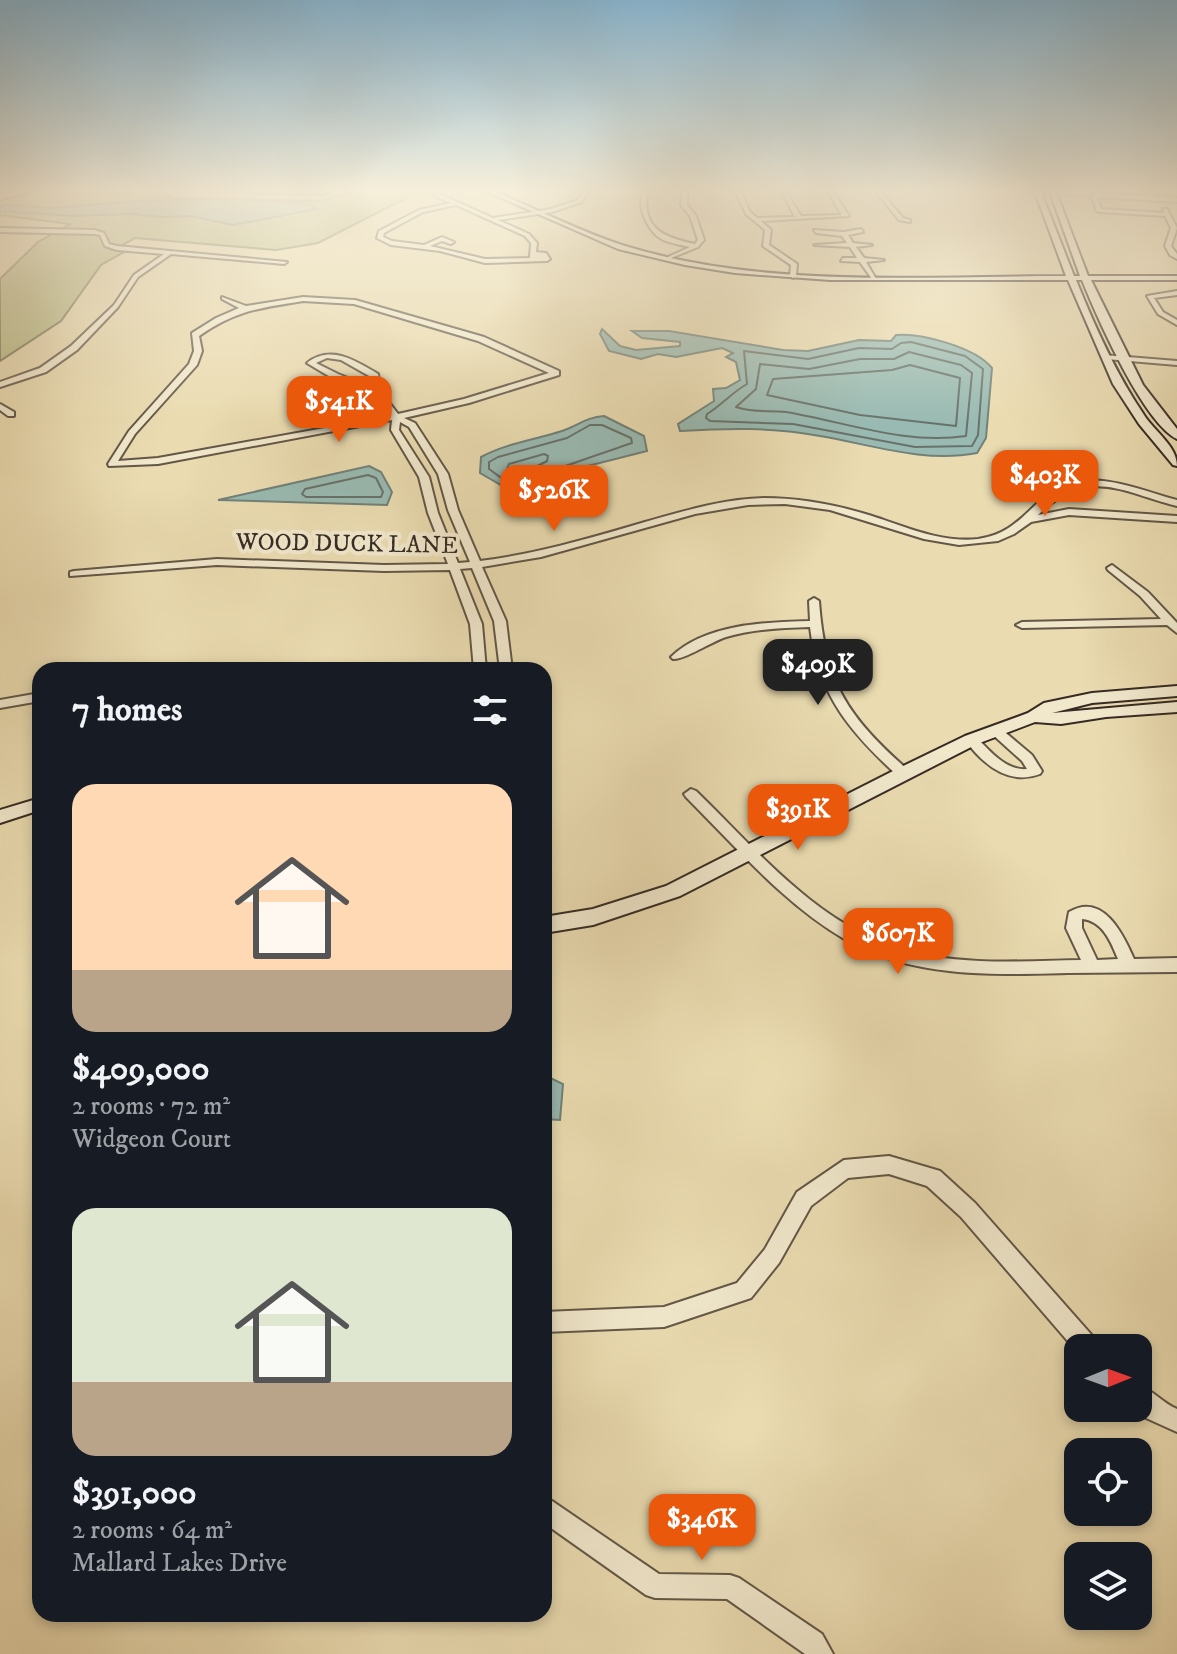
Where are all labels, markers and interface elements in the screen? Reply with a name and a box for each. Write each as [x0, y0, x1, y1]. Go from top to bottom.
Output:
pin: $541K [283, 376, 395, 444]
text: $541K [305, 385, 373, 418]
pin: $403K [989, 450, 1101, 518]
text: $403K [1009, 459, 1081, 492]
pin: $526K [498, 465, 610, 533]
text: $526K [518, 474, 590, 507]
street label: WOOD DUCK LANE [235, 527, 458, 561]
pin: $409K [762, 639, 874, 707]
text: $409K [781, 648, 855, 681]
icon: filters [468, 688, 512, 732]
text: 7 homes [72, 689, 182, 731]
pin: $391K [742, 784, 854, 852]
text: $391K [766, 793, 830, 826]
icon: home [220, 836, 364, 980]
pin: $607K [842, 908, 954, 976]
text: $607K [861, 917, 935, 950]
text: $409,000 [72, 1048, 209, 1090]
text: 2 rooms · 72 m² [72, 1090, 230, 1123]
text: Widgeon Court [72, 1123, 231, 1156]
icon: home [220, 1260, 364, 1404]
north arrow [1064, 1334, 1152, 1422]
map controls [1064, 1334, 1152, 1630]
button: locate [1064, 1438, 1152, 1526]
text: $391,000 [72, 1472, 197, 1514]
pin: $346K [646, 1494, 758, 1562]
text: $346K [667, 1503, 737, 1536]
text: 2 rooms · 64 m² [72, 1514, 232, 1547]
button: layers [1064, 1542, 1152, 1630]
text: Mallard Lakes Drive [72, 1547, 287, 1580]

